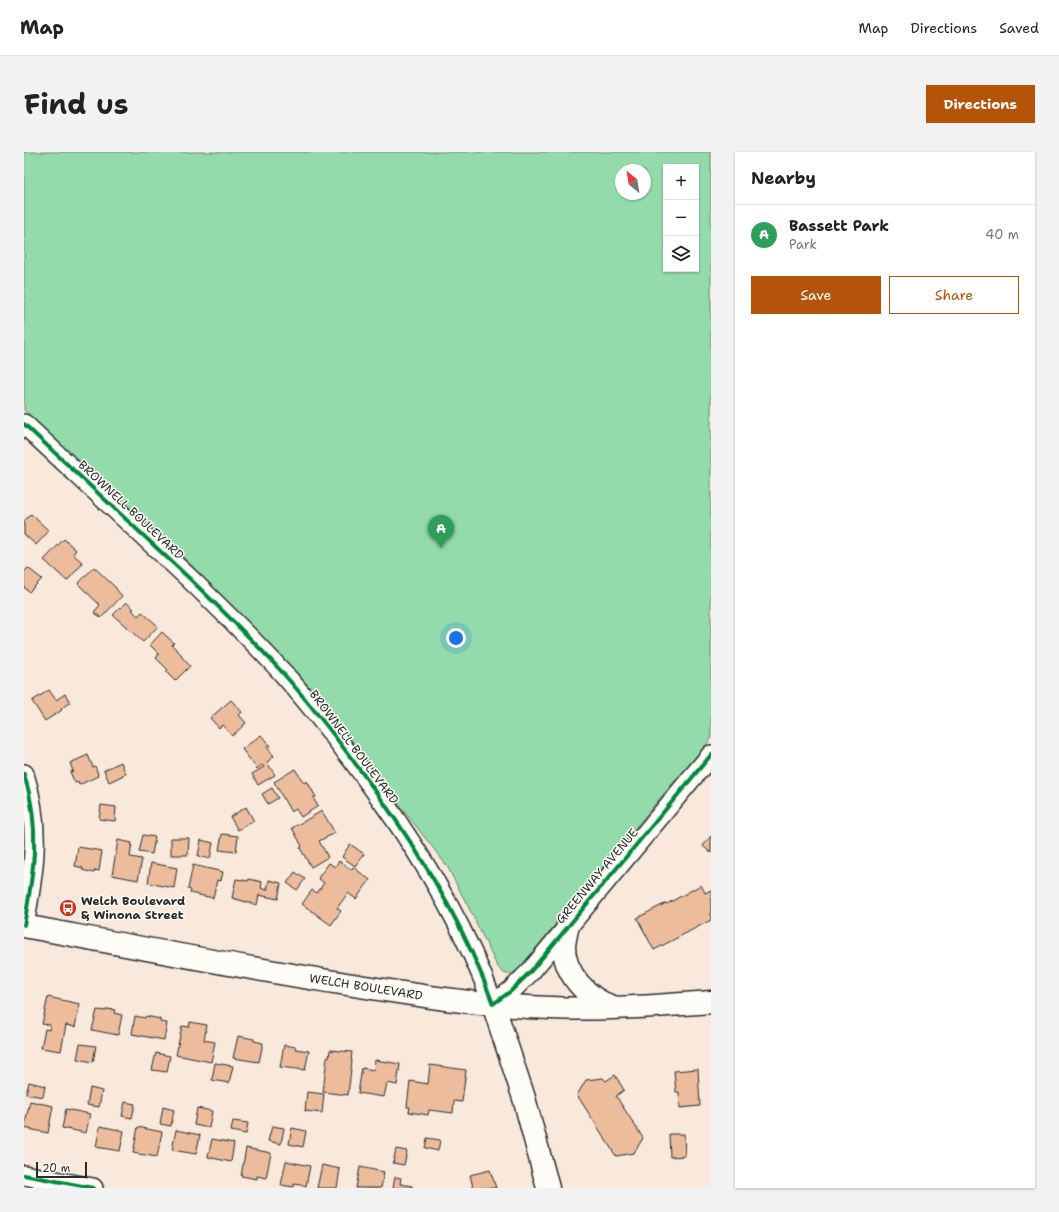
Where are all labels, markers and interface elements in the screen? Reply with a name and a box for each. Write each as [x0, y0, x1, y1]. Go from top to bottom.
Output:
text: Map [20, 15, 64, 40]
text: Map [859, 19, 889, 37]
text: Directions [911, 19, 977, 37]
text: Saved [999, 19, 1039, 37]
text: Find us [24, 85, 129, 123]
button: Directions [926, 85, 1035, 123]
north arrow [615, 164, 651, 200]
map controls [663, 164, 699, 272]
button: + [663, 164, 699, 200]
text: Nearby [751, 167, 816, 189]
button: − [663, 200, 699, 236]
text: Bassett Park [789, 216, 889, 236]
text: A [759, 226, 769, 243]
text: 40 m [985, 226, 1019, 243]
button: layers [663, 236, 699, 272]
text: Park [789, 236, 817, 253]
button: Save [751, 276, 881, 314]
button: Share [889, 276, 1019, 314]
street label: BROWNELL BOULEVARD [75, 457, 187, 563]
pin: A [428, 515, 454, 548]
your location [446, 628, 466, 648]
street label: BROWNELL BOULEVARD [306, 687, 402, 807]
street label: GREENWAY AVENUE [552, 825, 642, 927]
place label: Welch Boulevard & Winona Street [81, 893, 185, 923]
bus stop icon: Welch Boulevard & Winona Street [58, 898, 78, 918]
street label: WELCH BOULEVARD [308, 970, 424, 1004]
scale bar [36, 1160, 87, 1179]
text: 20 m [42, 1161, 70, 1176]

